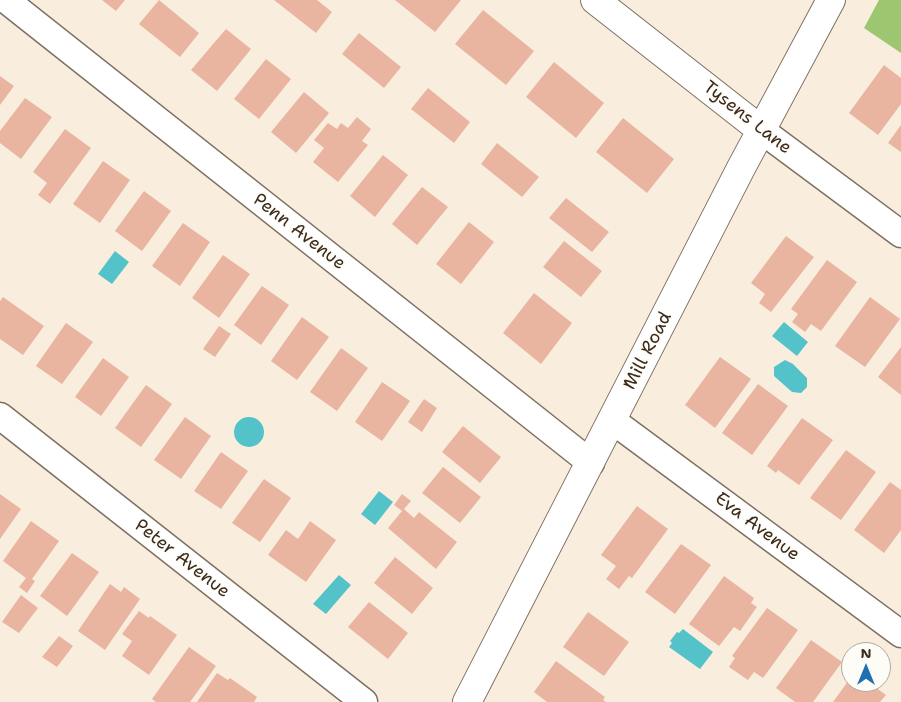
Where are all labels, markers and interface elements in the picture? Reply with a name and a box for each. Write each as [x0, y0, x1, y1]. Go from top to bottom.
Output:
street label: Tysens Lane [699, 77, 795, 159]
street label: Penn Avenue [248, 189, 350, 275]
street label: Mill Road [619, 309, 677, 393]
street label: Eva Avenue [710, 488, 804, 566]
street label: Peter Avenue [130, 515, 234, 603]
north arrow [841, 642, 891, 692]
text: N [860, 644, 872, 662]

